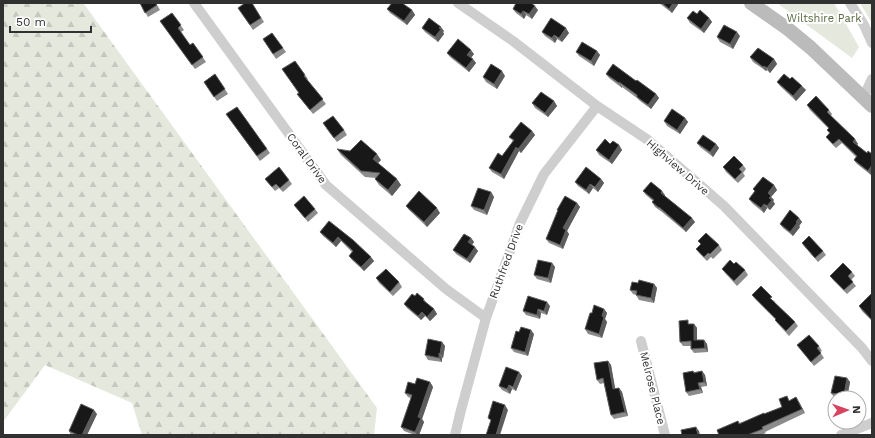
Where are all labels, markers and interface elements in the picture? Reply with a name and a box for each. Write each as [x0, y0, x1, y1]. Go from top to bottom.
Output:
scale bar [10, 8, 91, 34]
park label: Wiltshire Park [787, 12, 861, 25]
text: 50 m [16, 15, 46, 29]
street label: Coral Drive [284, 131, 329, 186]
street label: Highview Drive [644, 137, 712, 198]
street label: Ruthfred Drive [487, 222, 526, 300]
street label: Melrose Place [637, 350, 668, 426]
north arrow [827, 390, 867, 430]
text: N [850, 405, 863, 414]

